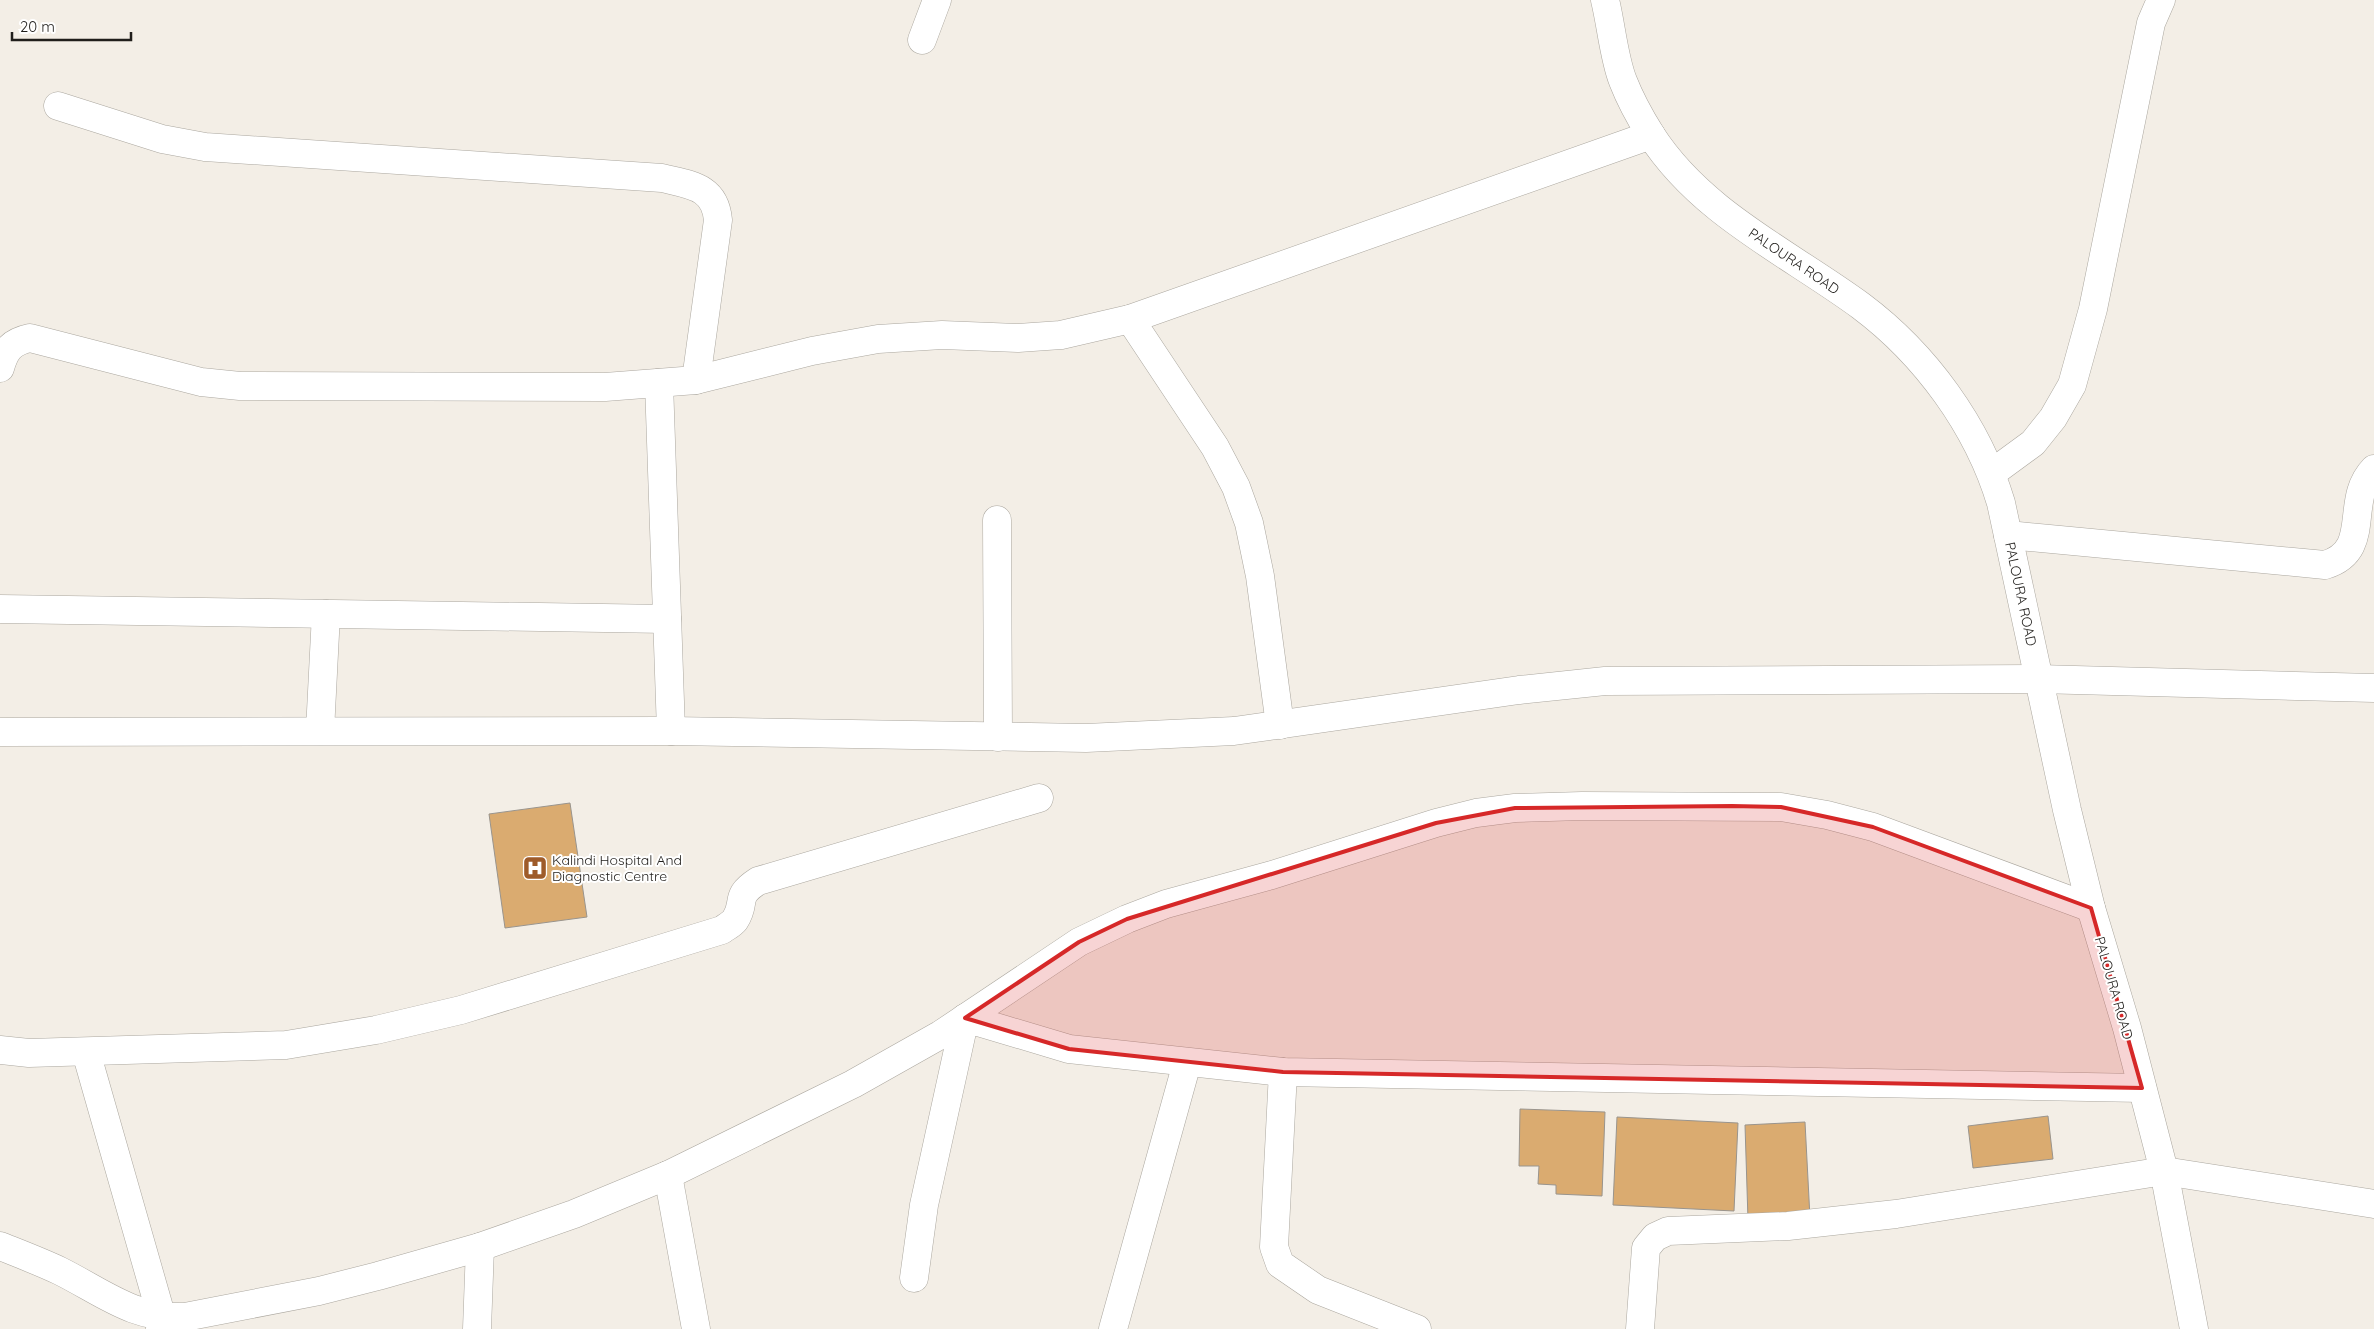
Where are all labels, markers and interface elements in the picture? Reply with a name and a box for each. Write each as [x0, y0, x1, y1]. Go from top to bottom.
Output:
scale bar [12, 10, 131, 42]
text: 20 m [20, 17, 55, 36]
street label: PALOURA ROAD [1745, 224, 1843, 298]
street label: PALOURA ROAD [2001, 540, 2041, 648]
place label: Kalindi Hospital And Diagnostic Centre [552, 851, 682, 885]
hospital icon: Kalindi Hospital And Diagnostic Centre [522, 855, 548, 881]
street label: PALOURA ROAD [2091, 935, 2137, 1041]

